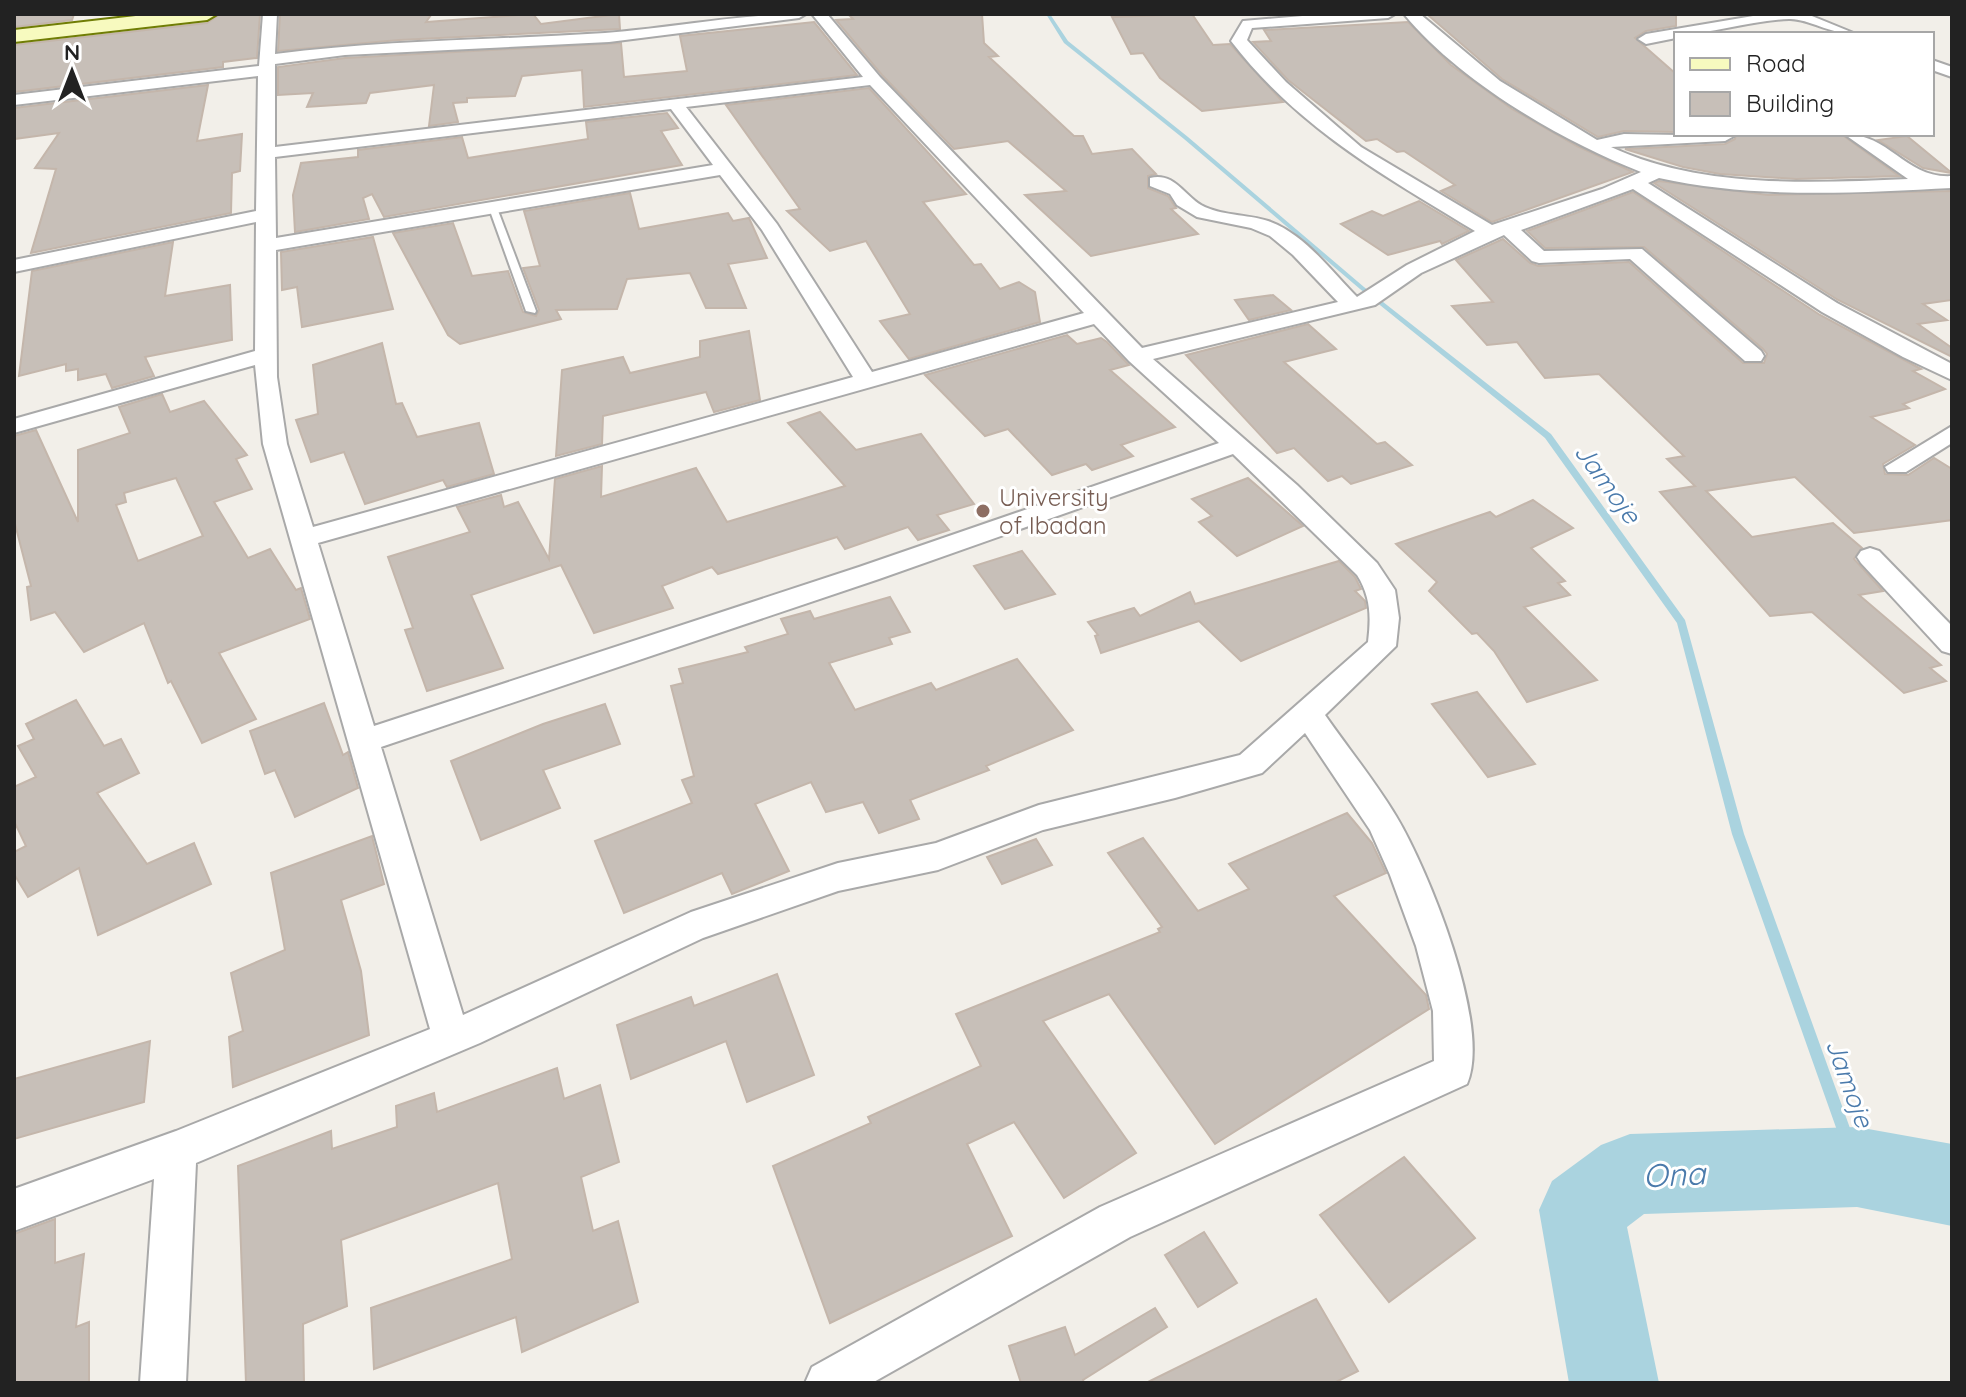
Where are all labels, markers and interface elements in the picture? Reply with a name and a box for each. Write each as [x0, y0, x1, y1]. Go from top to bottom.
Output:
north arrow [32, 32, 112, 112]
legend [1674, 32, 1934, 136]
text: N [64, 38, 80, 66]
text: Road [1746, 48, 1806, 78]
text: Building [1746, 88, 1834, 118]
water label: Jamoje [1568, 436, 1649, 531]
place label: University of Ibadan [999, 482, 1109, 540]
marker: University of Ibadan [974, 502, 992, 520]
water label: Jamoje [1819, 1034, 1882, 1133]
water label: Ona [1642, 1152, 1708, 1196]

